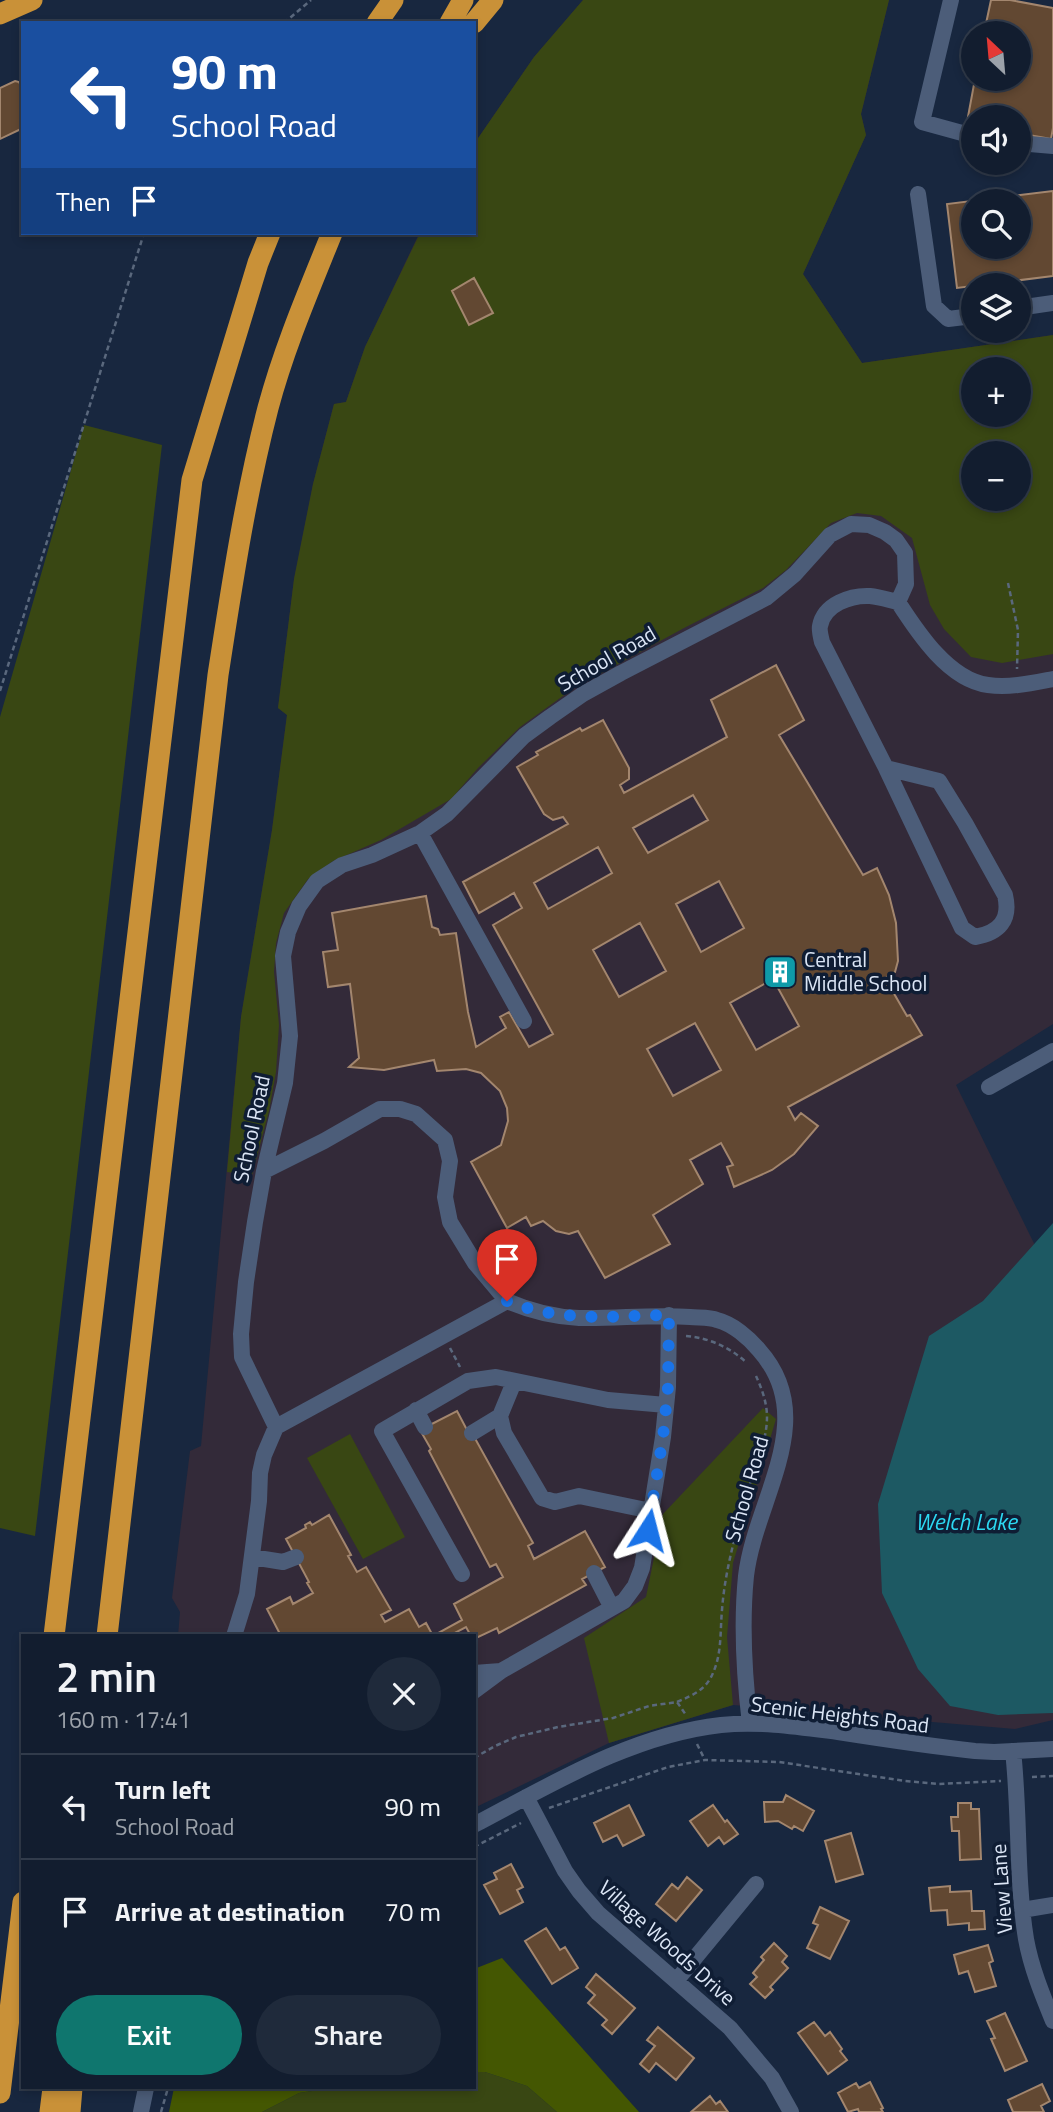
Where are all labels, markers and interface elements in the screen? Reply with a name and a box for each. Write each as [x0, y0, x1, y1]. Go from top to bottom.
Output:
north arrow [961, 21, 1031, 91]
map controls [961, 21, 1031, 511]
text: 90 m [171, 33, 278, 108]
icon: left [56, 49, 147, 140]
text: School Road [171, 101, 337, 149]
button: sound [961, 105, 1031, 175]
text: Then [56, 182, 111, 221]
icon: arrive [125, 182, 163, 220]
button: search [961, 189, 1031, 259]
button: layers [961, 273, 1031, 343]
button: + [961, 357, 1031, 427]
button: − [961, 441, 1031, 511]
street label: School Road [551, 617, 662, 699]
place label: Central Middle School [804, 943, 927, 999]
building icon: Central Middle School [761, 953, 799, 991]
street label: School Road [224, 1072, 278, 1185]
pin [477, 1229, 537, 1301]
icon: arrive [488, 1240, 526, 1278]
street label: School Road [716, 1432, 776, 1545]
position arrow [611, 1493, 685, 1567]
water label: Welch Lake [915, 1504, 1018, 1539]
text: 2 min [56, 1644, 157, 1708]
button: close [367, 1657, 441, 1731]
street label: Scenic Heights Road [749, 1687, 931, 1741]
text: 160 m · 17:41 [56, 1702, 191, 1737]
text: Turn left [115, 1770, 210, 1809]
text: 90 m [384, 1787, 441, 1826]
icon: left [56, 1788, 94, 1826]
text: School Road [115, 1809, 234, 1844]
street label: View Lane [982, 1843, 1020, 1935]
street label: Village Woods Drive [592, 1872, 743, 2013]
text: Arrive at destination [115, 1892, 345, 1931]
text: 70 m [384, 1892, 441, 1931]
icon: arrive [56, 1893, 94, 1931]
button: Exit [56, 1995, 242, 2075]
button: Share [256, 1995, 441, 2075]

